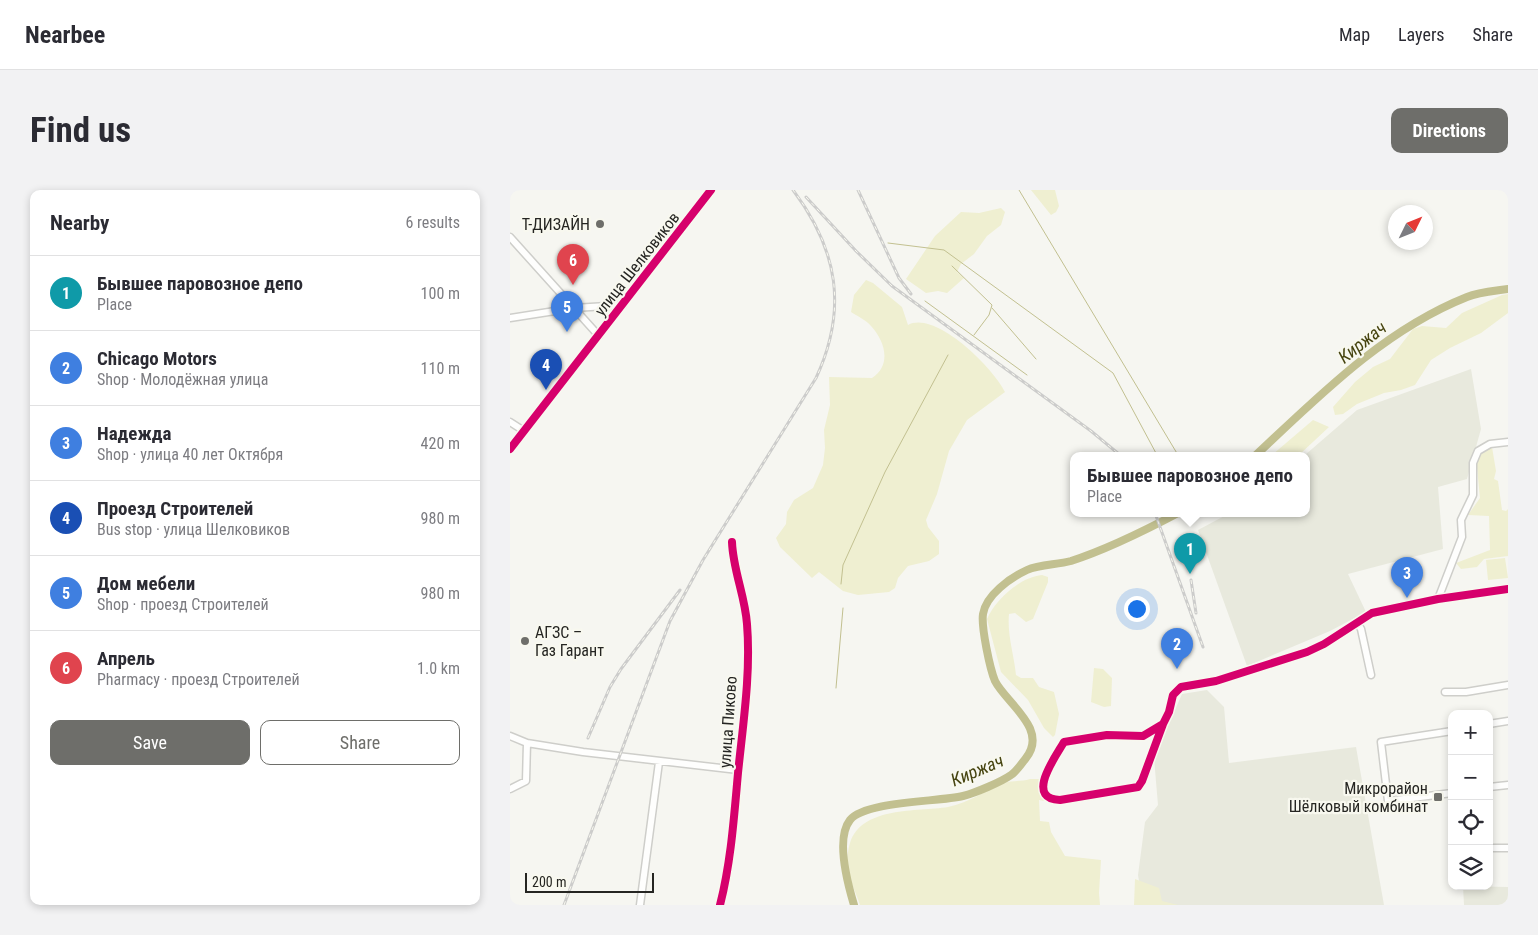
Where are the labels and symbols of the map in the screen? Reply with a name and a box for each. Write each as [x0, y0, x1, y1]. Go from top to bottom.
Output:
north arrow [1388, 205, 1433, 250]
street label: улица Шелковиков [591, 208, 683, 320]
place label: Т-ДИЗАЙН [522, 215, 590, 234]
marker: Т-ДИЗАЙН [594, 218, 606, 230]
pin: 6 [557, 244, 589, 285]
pin: 5 [551, 291, 583, 332]
water label: Киржач [1334, 317, 1390, 367]
pin: 4 [530, 349, 562, 390]
pin: 1 [1174, 533, 1206, 574]
pin: 3 [1391, 557, 1423, 598]
your location [1124, 596, 1150, 622]
place label: АГЗС – Газ Гарант [535, 623, 604, 660]
pin: 2 [1161, 628, 1193, 669]
marker: АГЗС – Газ Гарант [519, 635, 531, 647]
street label: улица Пиково [715, 675, 741, 769]
water label: Киржач [947, 750, 1007, 790]
place label: Микрорайон Шёлковый комбинат [1289, 779, 1428, 816]
marker: Микрорайон Шёлковый комбинат [1432, 791, 1444, 803]
scale bar [525, 870, 654, 893]

